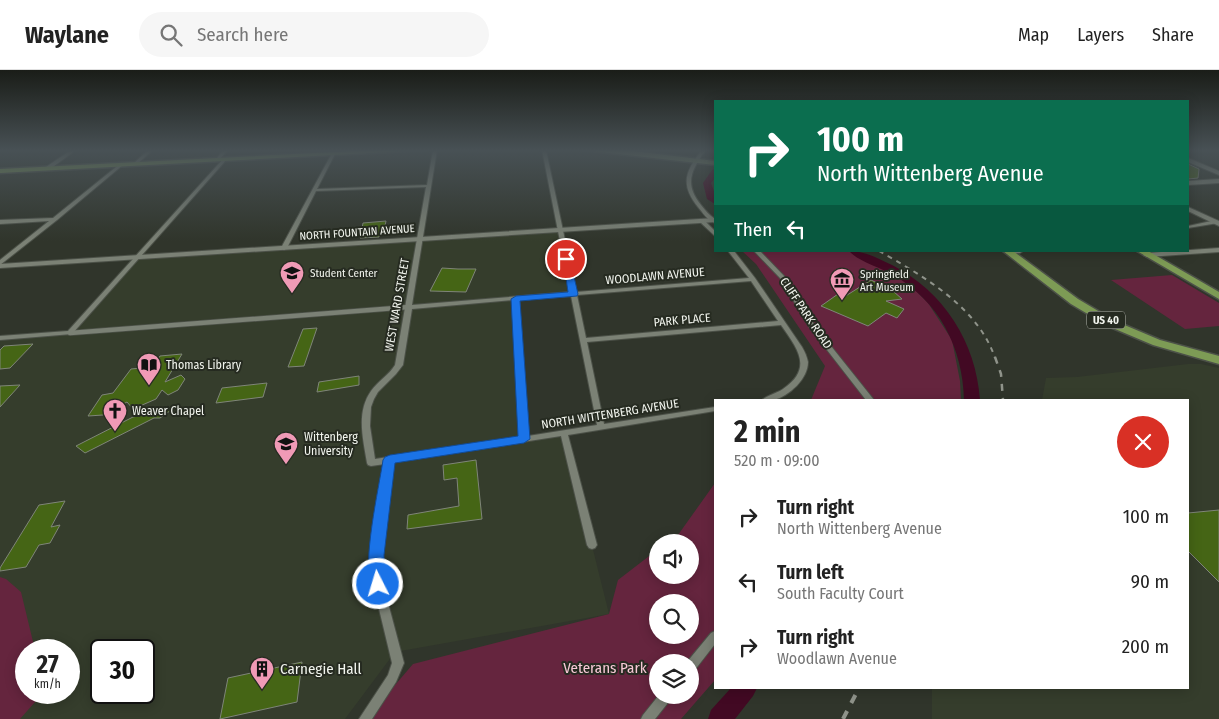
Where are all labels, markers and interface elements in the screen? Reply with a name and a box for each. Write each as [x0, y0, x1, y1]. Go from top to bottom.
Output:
search box [139, 12, 489, 57]
text: Waylane [25, 21, 109, 49]
icon: search [157, 21, 185, 49]
text: Search here [197, 23, 288, 46]
text: Map [1018, 24, 1049, 46]
text: Layers [1077, 24, 1124, 46]
text: Share [1152, 24, 1194, 46]
text: 100 m [817, 118, 904, 160]
icon: right [734, 120, 799, 185]
text: North Wittenberg Avenue [817, 160, 1044, 187]
icon: left [782, 215, 810, 243]
text: Then [734, 218, 772, 241]
street label: NORTH FOUNTAIN AVENUE [299, 222, 415, 243]
pin [545, 238, 587, 280]
icon: arrive [552, 245, 580, 273]
street label: WEST WARD STREET [382, 257, 412, 353]
school or university icon: Student Center [279, 260, 305, 294]
street label: WOODLAWN AVENUE [605, 265, 706, 287]
place label: Student Center [310, 267, 378, 280]
museum icon: Springfield Art Museum [829, 267, 855, 301]
place label: Springfield Art Museum [860, 268, 914, 294]
street label: CLIFF PARK ROAD [777, 275, 835, 351]
street label: PARK PLACE [653, 311, 711, 329]
road number: US 40 [1087, 312, 1125, 328]
library icon: Thomas Library [136, 352, 162, 386]
place label: Thomas Library [166, 358, 242, 372]
street label: NORTH WITTENBERG AVENUE [540, 396, 680, 432]
church icon: Weaver Chapel [102, 398, 128, 432]
place label: Weaver Chapel [132, 404, 204, 418]
text: 2 min [734, 414, 801, 450]
button: close [1117, 416, 1169, 468]
place label: Wittenberg University [304, 430, 358, 458]
school or university icon: Wittenberg University [273, 431, 299, 465]
text: 520 m · 09:00 [734, 451, 820, 470]
text: Turn right [777, 496, 854, 519]
icon: right [734, 503, 762, 531]
text: 100 m [1123, 505, 1169, 528]
text: North Wittenberg Avenue [777, 519, 942, 538]
map controls [649, 534, 699, 704]
button: sound [649, 534, 699, 584]
position arrow [351, 557, 403, 609]
text: Turn left [777, 561, 844, 584]
icon: left [734, 568, 762, 596]
text: 90 m [1131, 570, 1169, 593]
text: South Faculty Court [777, 584, 904, 603]
button: search [649, 594, 699, 644]
text: Turn right [777, 626, 854, 649]
icon: right [734, 633, 762, 661]
text: 200 m [1122, 635, 1169, 658]
speed limit sign: 30 [90, 639, 155, 704]
text: Woodlawn Avenue [777, 649, 897, 668]
text: 27 [36, 650, 59, 680]
button: layers [649, 654, 699, 704]
building icon: Carnegie Hall [249, 656, 275, 690]
park label: Veterans Park [563, 659, 647, 677]
place label: Carnegie Hall [280, 660, 361, 678]
text: km/h [34, 677, 61, 691]

